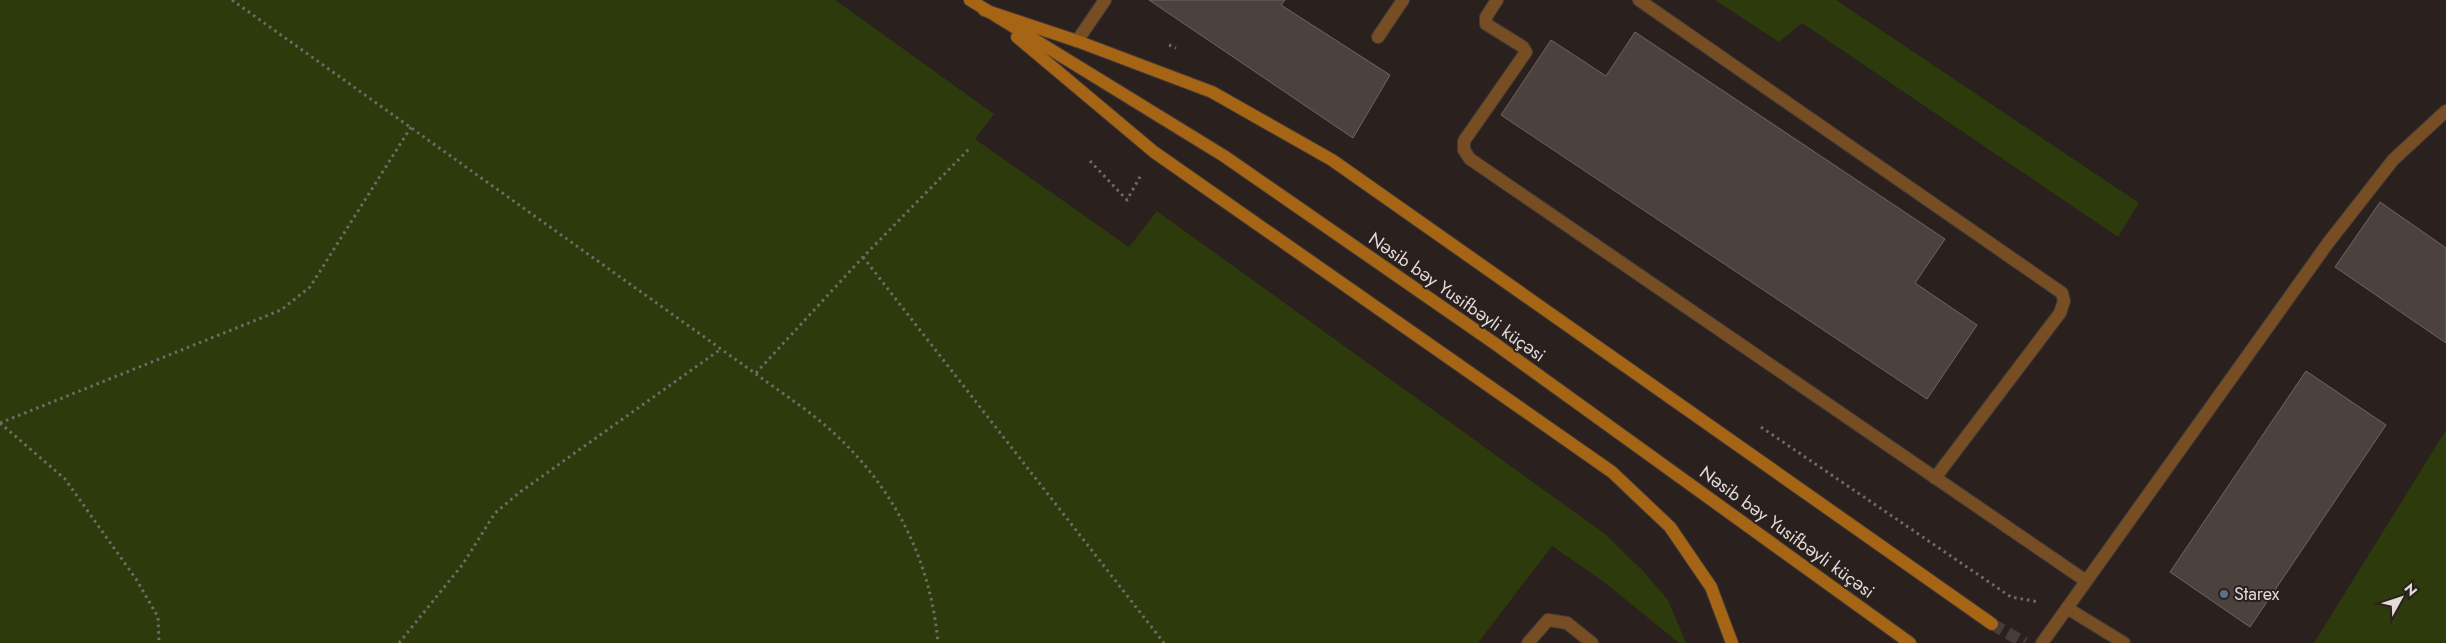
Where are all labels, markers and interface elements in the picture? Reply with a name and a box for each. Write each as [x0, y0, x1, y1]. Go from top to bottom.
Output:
street label: Nəsib bəy Yusifbəyli küçəsi [1363, 226, 1551, 368]
street label: Nəsib bəy Yusifbəyli küçəsi [1694, 460, 1880, 604]
north arrow [2376, 573, 2426, 623]
text: N [2400, 579, 2422, 600]
place label: Starex [2234, 581, 2280, 607]
marker: Starex [2218, 588, 2230, 600]

